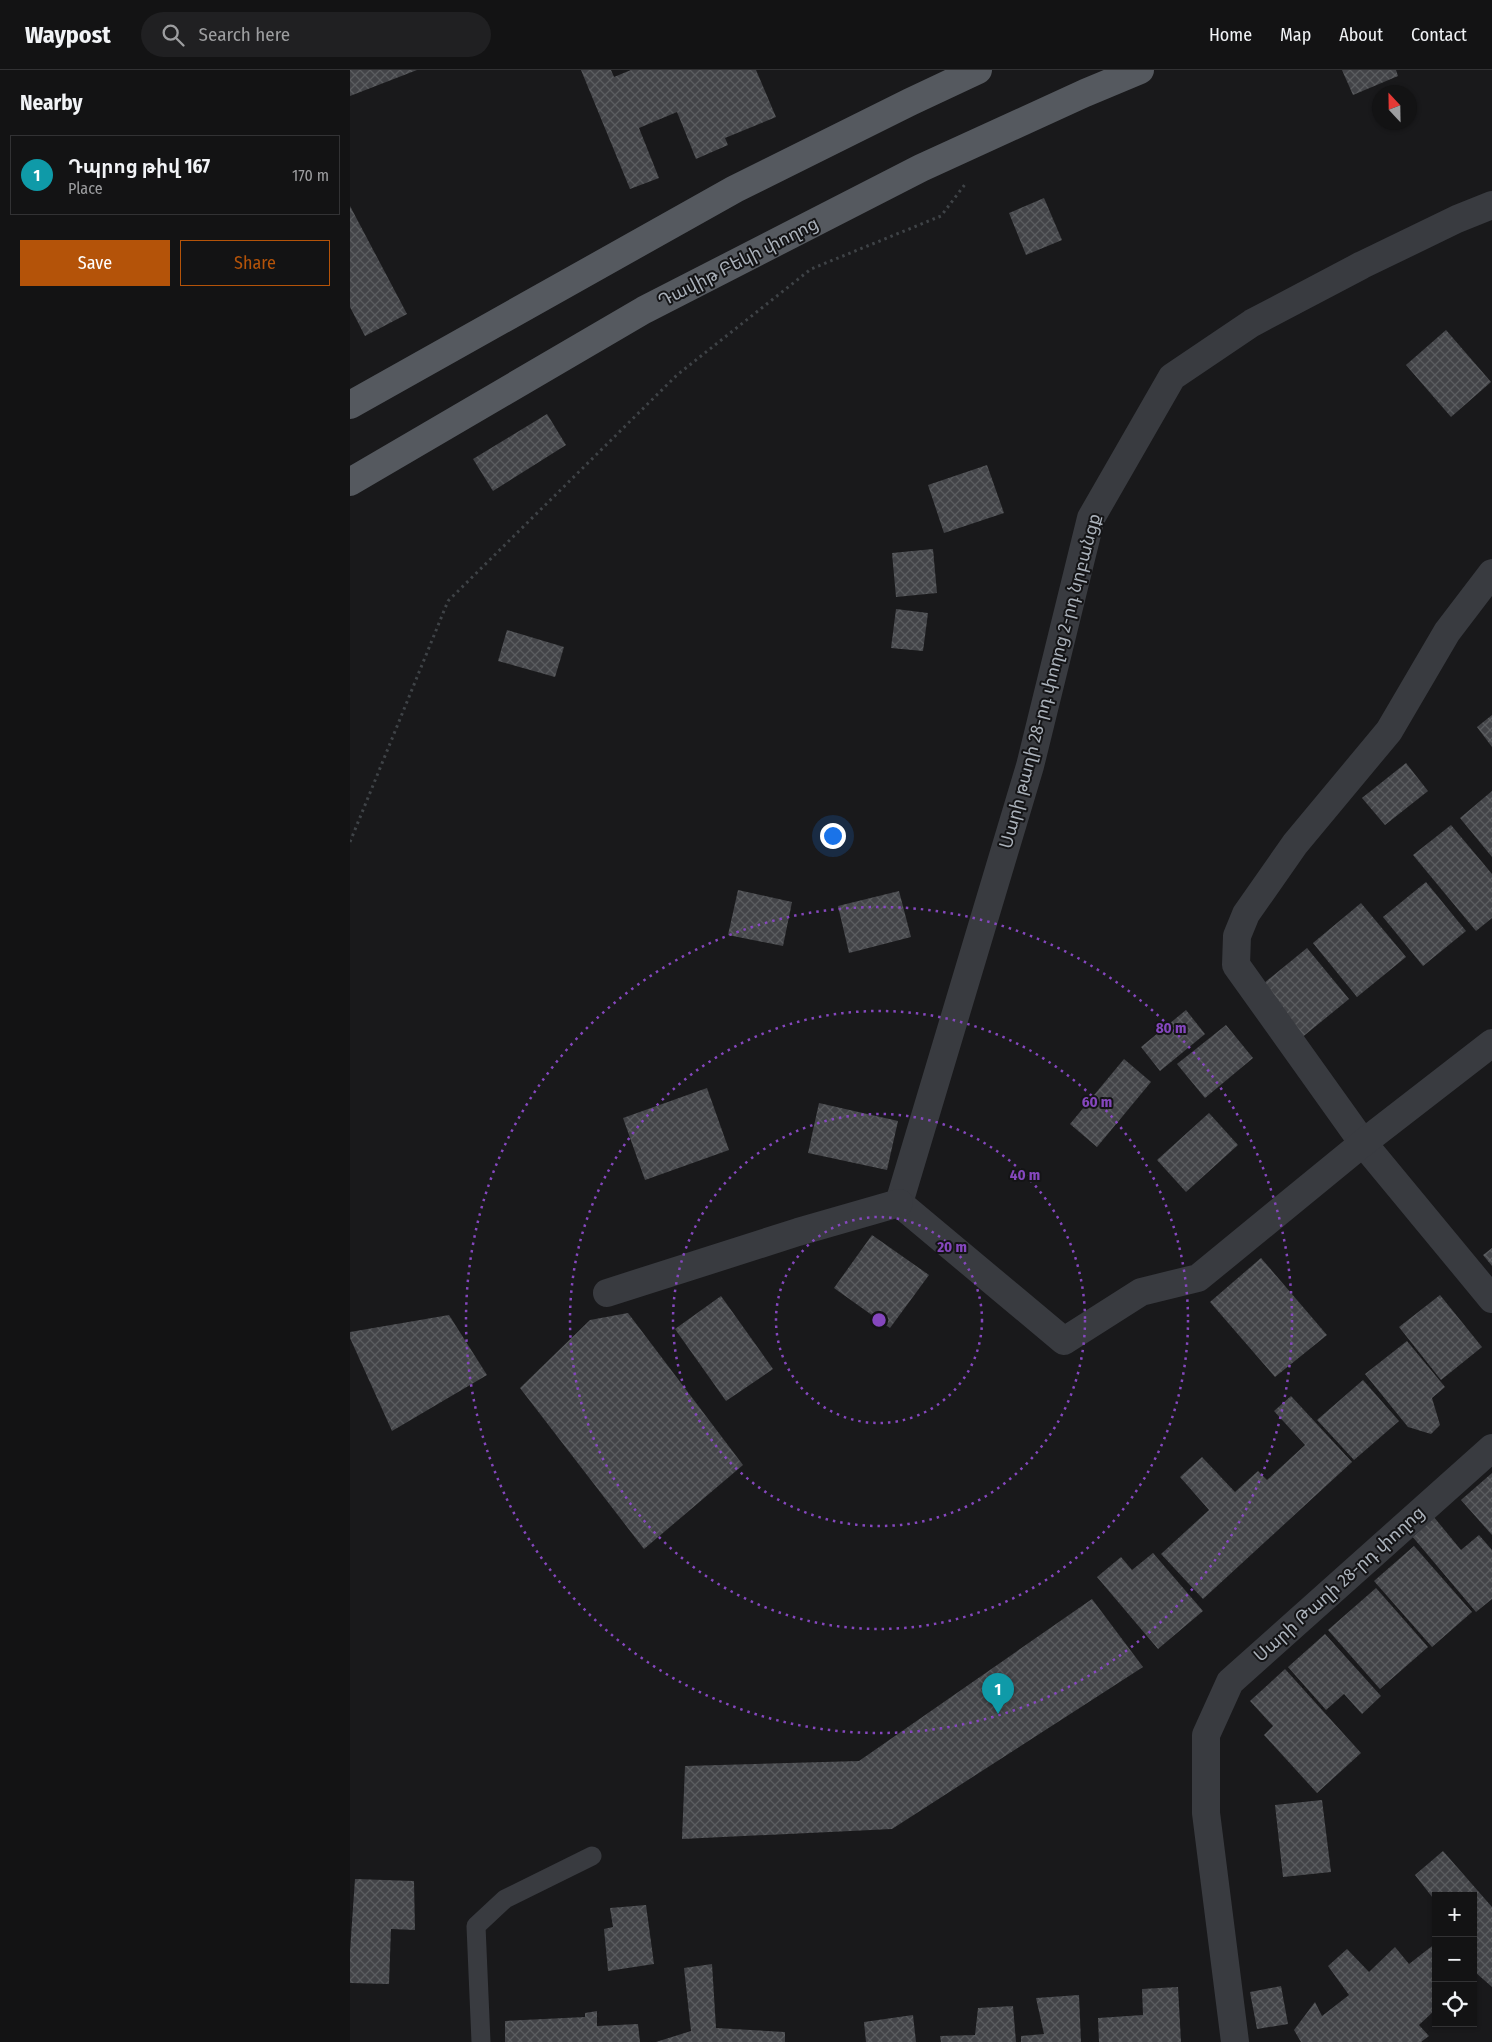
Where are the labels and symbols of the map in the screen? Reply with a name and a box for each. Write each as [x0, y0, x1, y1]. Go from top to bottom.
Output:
north arrow [1372, 85, 1417, 130]
street label: Դավիթ Բեկի փողոց [654, 212, 822, 312]
street label: Սարի թաղի 28-րդ փողոց 2-րդ նրբանցք [995, 511, 1105, 851]
your location [820, 823, 846, 849]
text: 80 m [1156, 1019, 1186, 1037]
text: 60 m [1082, 1093, 1112, 1111]
text: 40 m [1010, 1166, 1040, 1184]
text: 20 m [936, 1238, 967, 1256]
centre of rings [870, 1311, 888, 1329]
street label: Սարի Թաղի 28-րդ փողոց [1249, 1501, 1429, 1667]
pin: 1 [982, 1673, 1014, 1714]

